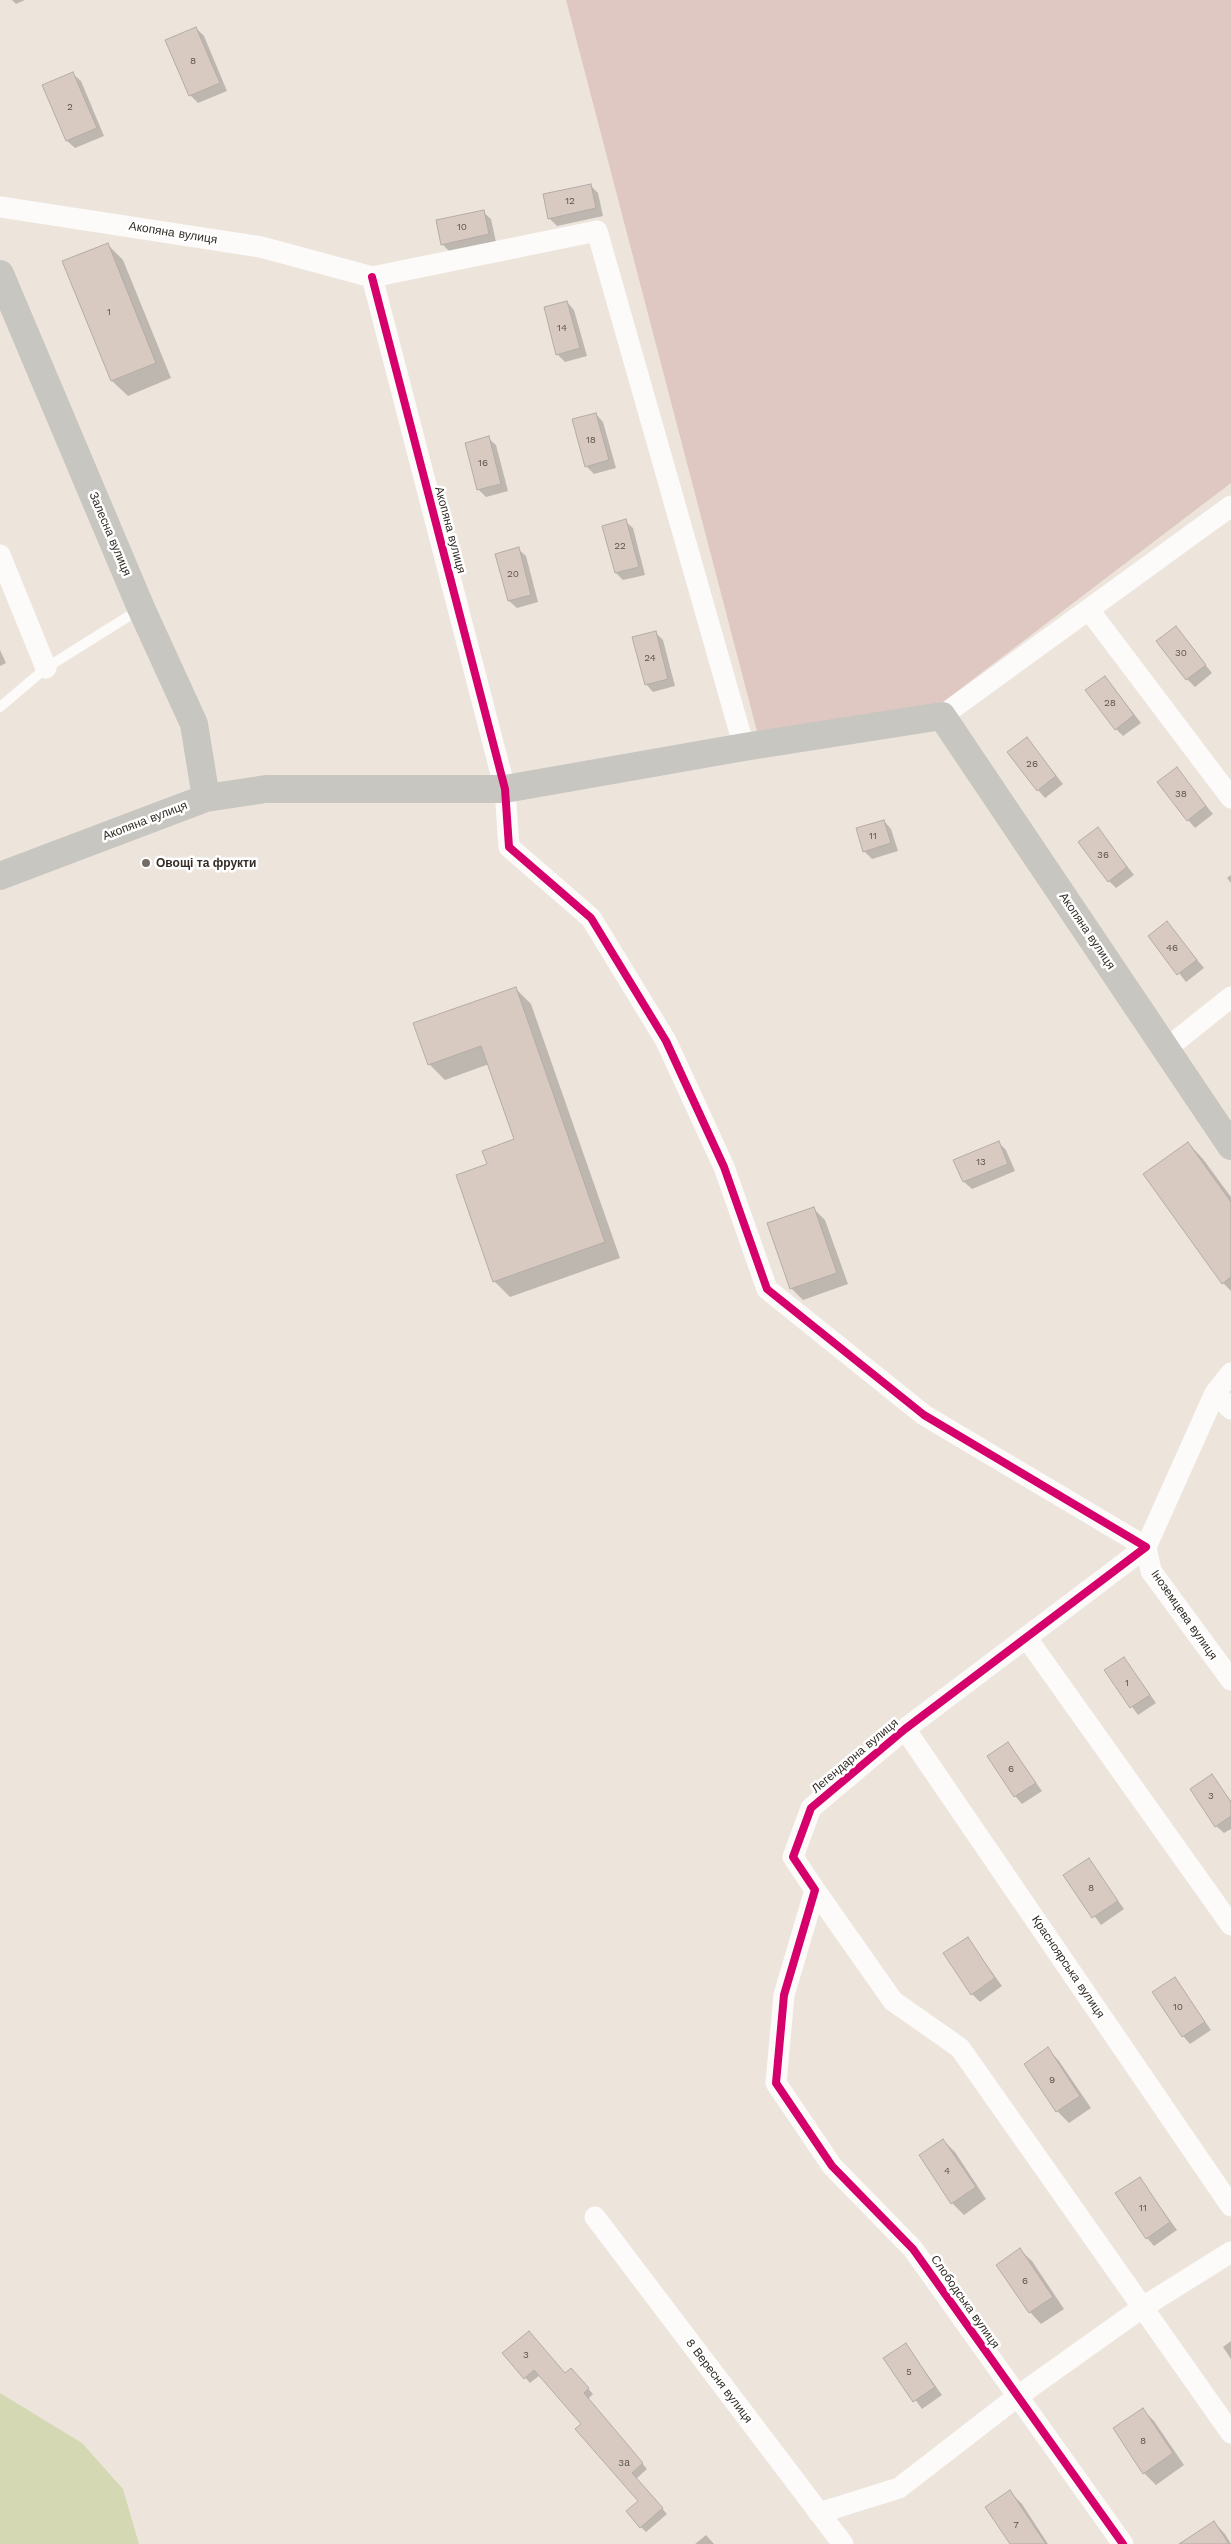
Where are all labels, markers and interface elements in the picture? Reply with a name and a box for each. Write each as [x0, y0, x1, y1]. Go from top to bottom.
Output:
house number: 8 [190, 55, 196, 67]
house number: 2 [67, 101, 73, 113]
house number: 12 [565, 195, 575, 207]
street label: Акопяна вулиця [128, 219, 218, 247]
house number: 10 [457, 221, 467, 233]
house number: 1 [107, 306, 111, 318]
house number: 14 [557, 322, 567, 334]
house number: 18 [586, 434, 596, 446]
house number: 16 [478, 457, 488, 469]
street label: Акопяна вулиця [431, 485, 469, 575]
street label: Залесна вулиця [86, 490, 134, 578]
house number: 22 [614, 540, 626, 552]
house number: 20 [507, 568, 519, 580]
house number: 30 [1175, 647, 1187, 659]
house number: 24 [644, 652, 656, 664]
house number: 28 [1104, 697, 1116, 709]
house number: 26 [1026, 758, 1038, 770]
house number: 38 [1175, 788, 1187, 800]
street label: Акопяна вулиця [101, 798, 189, 844]
house number: 11 [869, 830, 877, 842]
house number: 36 [1097, 849, 1109, 861]
place label: Овощі та фрукти [156, 856, 256, 870]
marker: Овощі та фрукти [140, 857, 152, 869]
street label: Акопяна вулиця [1056, 890, 1118, 972]
house number: 46 [1166, 942, 1178, 954]
house number: 13 [976, 1156, 986, 1168]
street label: Іноземцева вулиця [1148, 1567, 1220, 1663]
house number: 1 [1125, 1677, 1129, 1689]
street label: Легендарна вулиця [809, 1716, 901, 1796]
house number: 6 [1008, 1763, 1014, 1775]
house number: 3 [1208, 1790, 1214, 1802]
house number: 8 [1088, 1882, 1094, 1894]
street label: Красноярська вулиця [1028, 1913, 1108, 2021]
house number: 10 [1173, 2001, 1183, 2013]
house number: 9 [1049, 2074, 1055, 2086]
house number: 4 [944, 2165, 950, 2177]
house number: 11 [1139, 2202, 1147, 2214]
street label: Слободська вулиця [927, 2253, 1003, 2351]
house number: 6 [1022, 2275, 1028, 2287]
street label: 8 Вересня вулиця [683, 2336, 755, 2426]
house number: 3 [523, 2349, 529, 2361]
house number: 5 [906, 2366, 912, 2378]
house number: 8 [1140, 2435, 1146, 2447]
house number: 3а [618, 2457, 630, 2469]
house number: 7 [1013, 2519, 1019, 2531]

